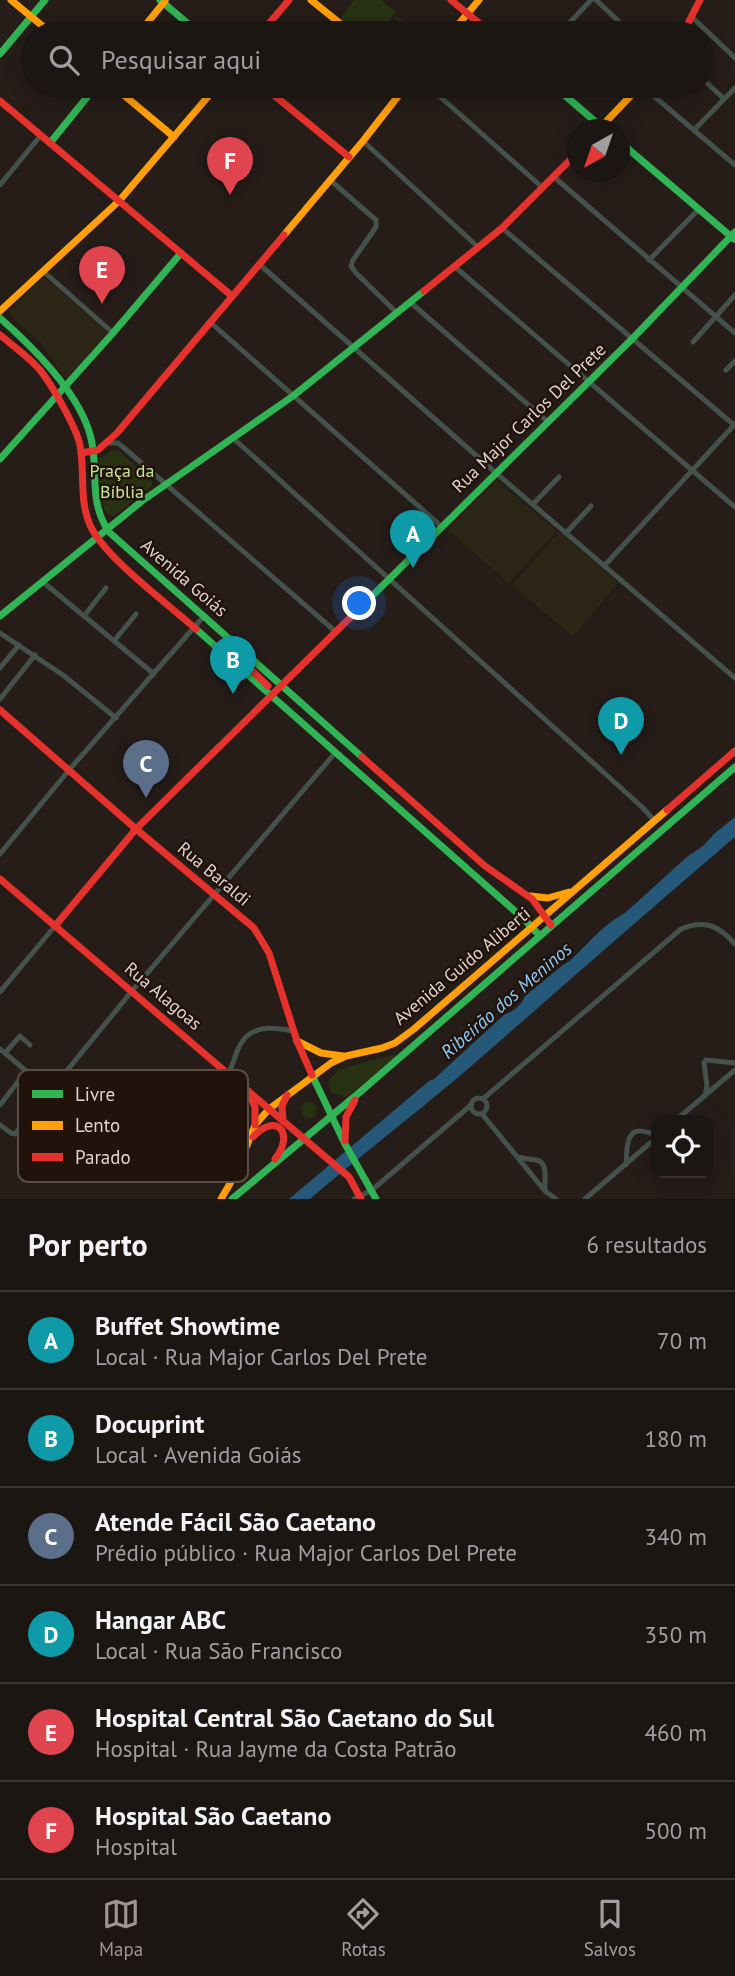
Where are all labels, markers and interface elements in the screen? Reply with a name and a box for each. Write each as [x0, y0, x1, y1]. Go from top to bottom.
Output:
search box [21, 21, 714, 98]
icon: search [45, 41, 83, 79]
text: Pesquisar aqui [101, 43, 261, 76]
north arrow [567, 119, 630, 182]
pin: F [207, 137, 253, 195]
pin: E [79, 246, 125, 304]
street label: Rua Major Carlos Del Prete [447, 338, 611, 497]
park label: Praça da Bíblia [90, 459, 154, 503]
pin: A [390, 510, 436, 568]
street label: Avenida Goiás [136, 534, 232, 622]
your location [342, 586, 376, 620]
pin: B [210, 636, 256, 694]
pin: D [598, 697, 644, 755]
pin: C [123, 740, 169, 798]
street label: Rua Baraldi [173, 836, 256, 911]
street label: Avenida Guido Aliberti [388, 902, 535, 1030]
water label: Ribeirão dos Meninos [436, 936, 577, 1063]
street label: Rua Alagoas [120, 957, 207, 1035]
legend [18, 1070, 248, 1182]
text: Livre [75, 1082, 115, 1106]
text: Lento [75, 1113, 120, 1137]
map controls [651, 1115, 714, 1178]
button: locate [651, 1115, 714, 1178]
text: Parado [75, 1145, 131, 1169]
text: Por perto [28, 1225, 148, 1264]
text: 6 resultados [586, 1230, 707, 1259]
text: Buffet Showtime [95, 1309, 280, 1342]
text: A [44, 1326, 58, 1355]
text: 70 m [657, 1326, 707, 1355]
text: Local · Rua Major Carlos Del Prete [95, 1342, 427, 1371]
text: Docuprint [95, 1407, 204, 1440]
text: B [44, 1424, 58, 1453]
text: 180 m [645, 1424, 707, 1453]
text: Local · Avenida Goiás [95, 1440, 302, 1469]
text: Atende Fácil São Caetano [95, 1505, 376, 1538]
text: C [45, 1522, 57, 1551]
text: 340 m [645, 1522, 707, 1551]
text: Prédio público · Rua Major Carlos Del Prete [95, 1538, 517, 1567]
text: Hangar ABC [95, 1603, 226, 1636]
text: D [44, 1620, 58, 1649]
text: 350 m [645, 1620, 707, 1649]
text: Local · Rua São Francisco [95, 1636, 342, 1665]
text: Hospital Central São Caetano do Sul [95, 1701, 494, 1734]
text: E [45, 1718, 57, 1747]
text: 460 m [645, 1718, 707, 1747]
text: Hospital · Rua Jayme da Costa Patrão [95, 1734, 457, 1763]
text: Hospital São Caetano [95, 1799, 331, 1832]
text: F [45, 1816, 57, 1845]
text: 500 m [645, 1816, 707, 1845]
text: Hospital [95, 1832, 177, 1861]
tab: Mapa [99, 1895, 143, 1961]
tab: Rotas [341, 1895, 386, 1961]
tab: Salvos [584, 1895, 636, 1961]

